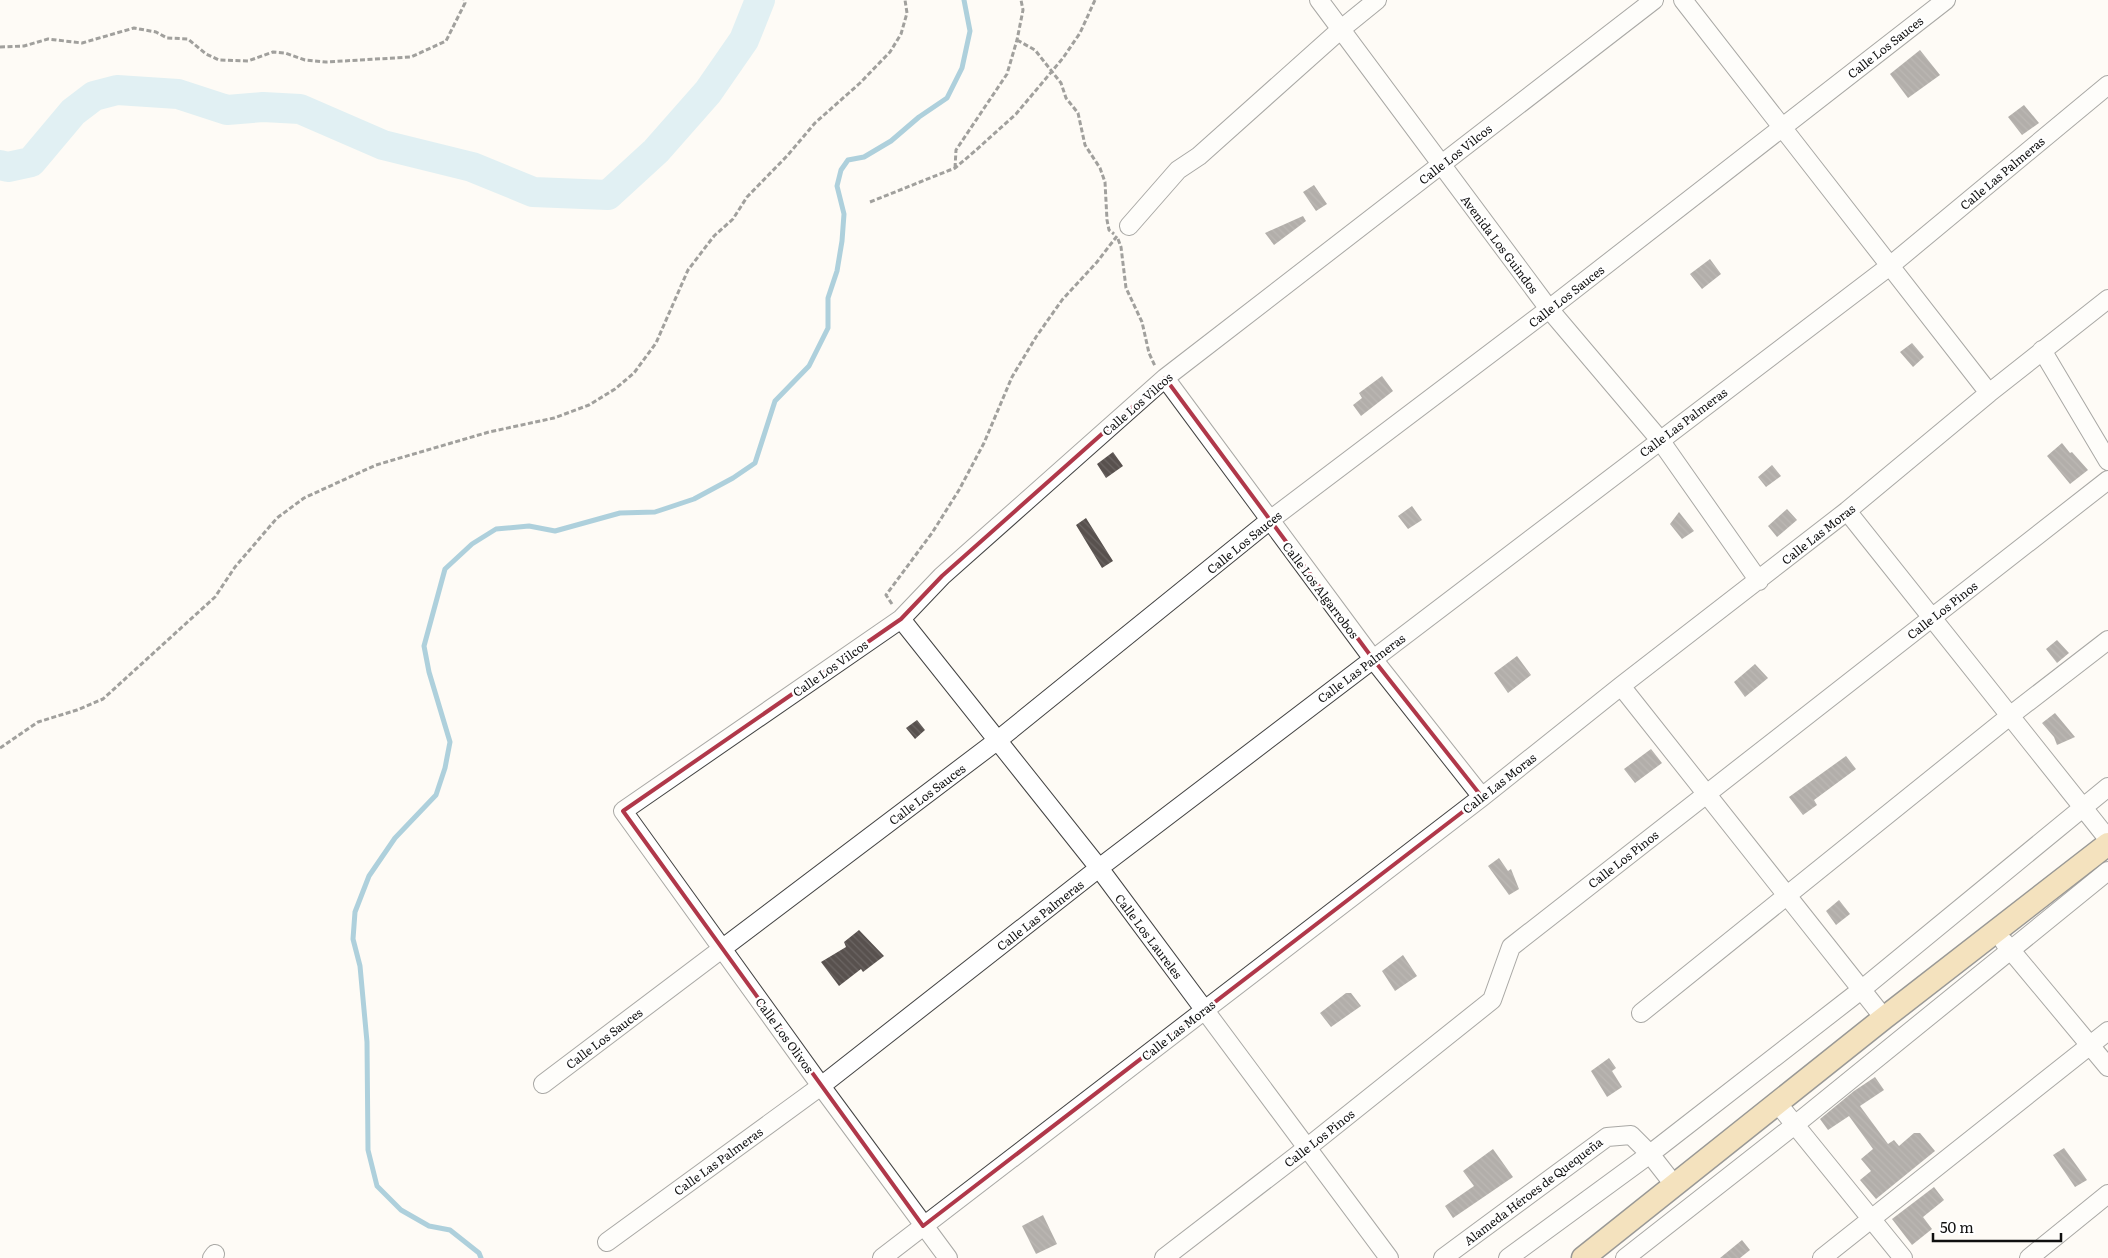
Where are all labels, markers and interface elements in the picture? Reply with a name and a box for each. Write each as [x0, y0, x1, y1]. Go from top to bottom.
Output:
street label: Calle Los Sauces [1843, 11, 1927, 82]
street label: Calle Los Vilcos [1415, 119, 1496, 188]
street label: Calle Las Palmeras [1956, 132, 2049, 214]
street label: Avenida Los Guindos [1457, 191, 1543, 297]
street label: Calle Los Sauces [1524, 260, 1608, 331]
street label: Calle Los Vilcos [1098, 368, 1177, 440]
street label: Calle Las Palmeras [1635, 383, 1731, 461]
street label: Calle Las Moras [1777, 499, 1859, 569]
street label: Calle Los Sauces [1203, 506, 1286, 578]
street label: Calle Los Algarrobos [1279, 538, 1364, 643]
street label: Calle Los Pinos [1903, 576, 1981, 643]
street label: Calle Las Palmeras [1313, 629, 1409, 707]
street label: Calle Los Vilcos [789, 635, 872, 701]
street label: Calle Las Moras [1458, 748, 1540, 818]
street label: Calle Los Sauces [885, 759, 970, 829]
street label: Calle Los Pinos [1584, 825, 1662, 892]
street label: Calle Las Palmeras [993, 875, 1088, 955]
street label: Calle Los Laureles [1111, 890, 1187, 983]
street label: Calle Los Olivos [751, 994, 819, 1077]
street label: Calle Las Moras [1137, 995, 1219, 1065]
street label: Calle Los Sauces [562, 1003, 647, 1073]
street label: Calle Los Pinos [1280, 1104, 1358, 1171]
street label: Calle Las Palmeras [670, 1122, 767, 1199]
street label: Alameda Héroes de Quequeña [1460, 1132, 1607, 1249]
scale bar [1933, 1210, 2060, 1242]
text: 50 m [1940, 1215, 1974, 1238]

